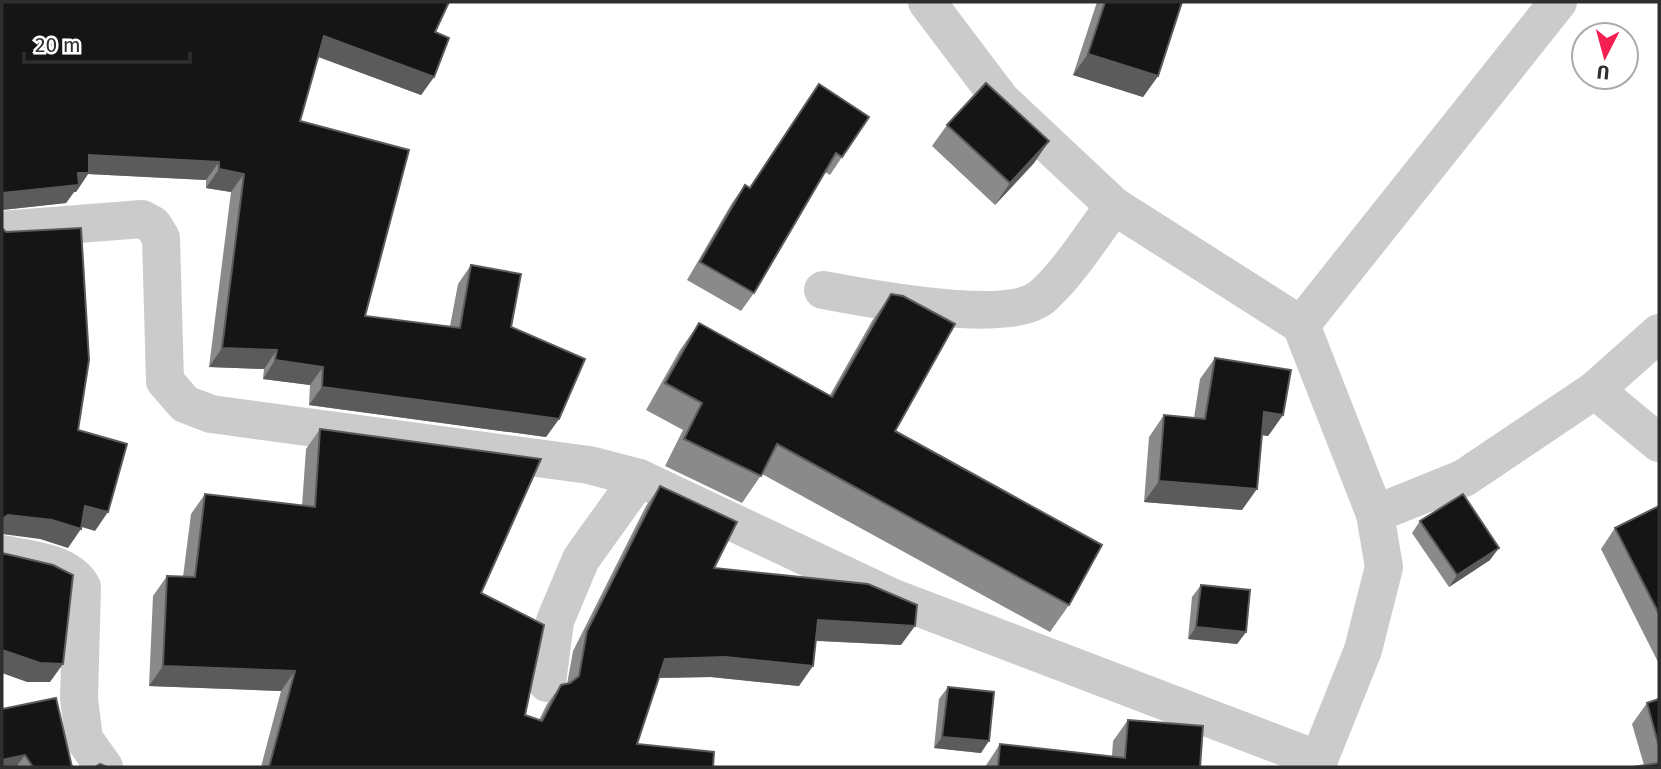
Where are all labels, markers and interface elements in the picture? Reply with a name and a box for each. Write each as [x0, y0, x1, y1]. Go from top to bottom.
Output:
scale bar [24, 21, 191, 65]
north arrow [1570, 21, 1640, 91]
text: 20 m [35, 32, 81, 58]
text: U [1596, 60, 1611, 84]

